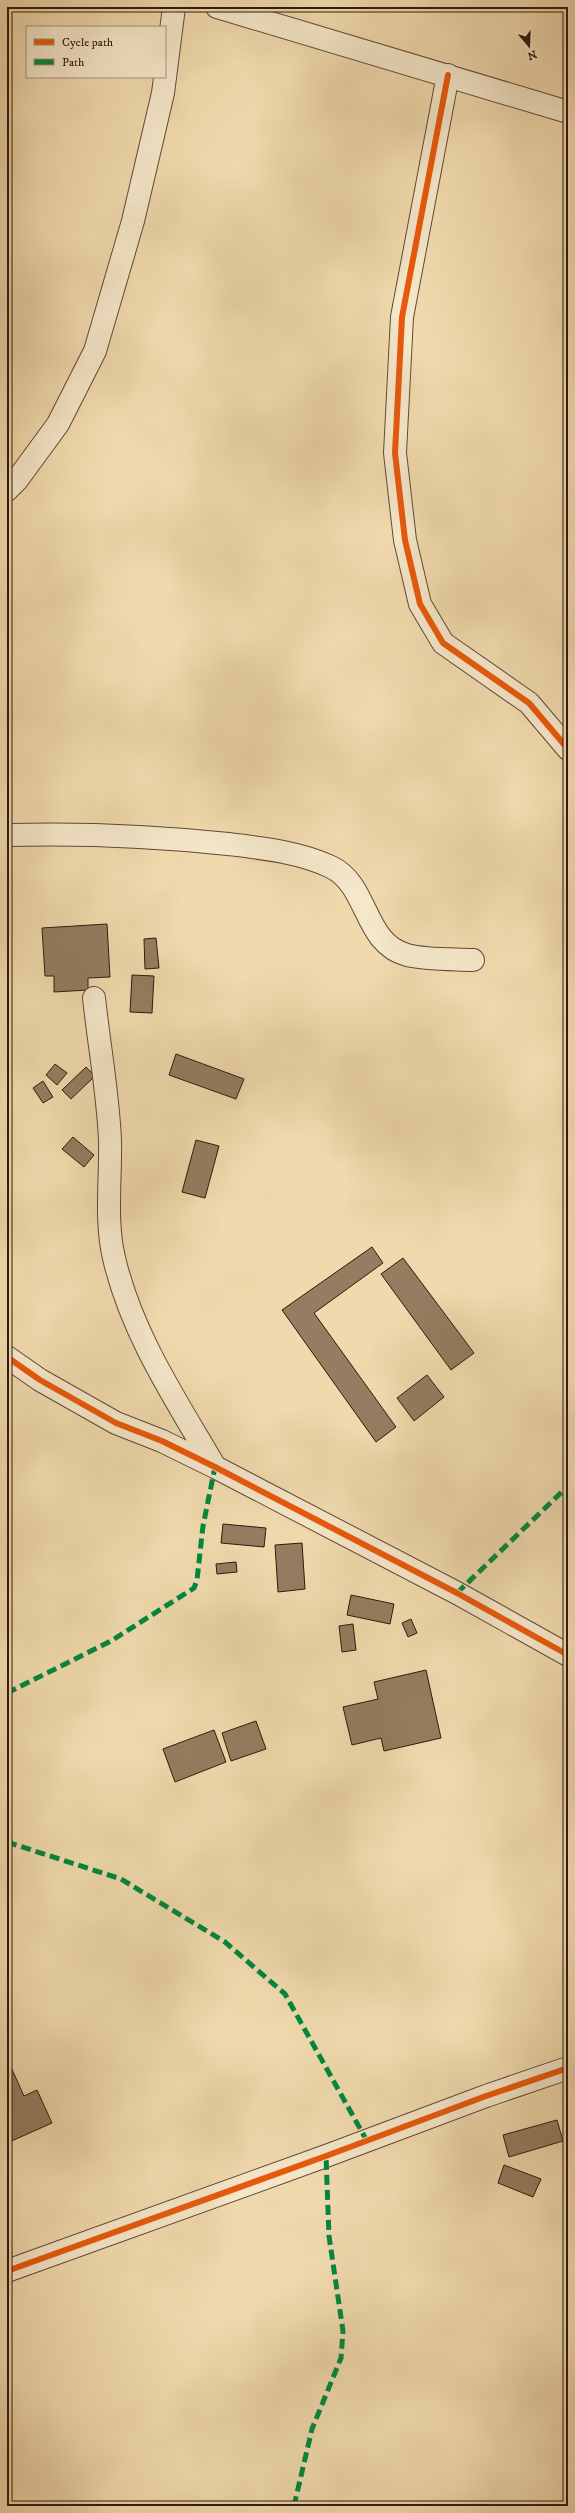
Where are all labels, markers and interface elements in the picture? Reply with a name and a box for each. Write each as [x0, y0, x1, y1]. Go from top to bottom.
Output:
legend [26, 26, 166, 78]
north arrow [509, 26, 549, 66]
text: Cycle path [62, 35, 114, 50]
text: N [525, 46, 538, 63]
text: Path [62, 55, 85, 70]

